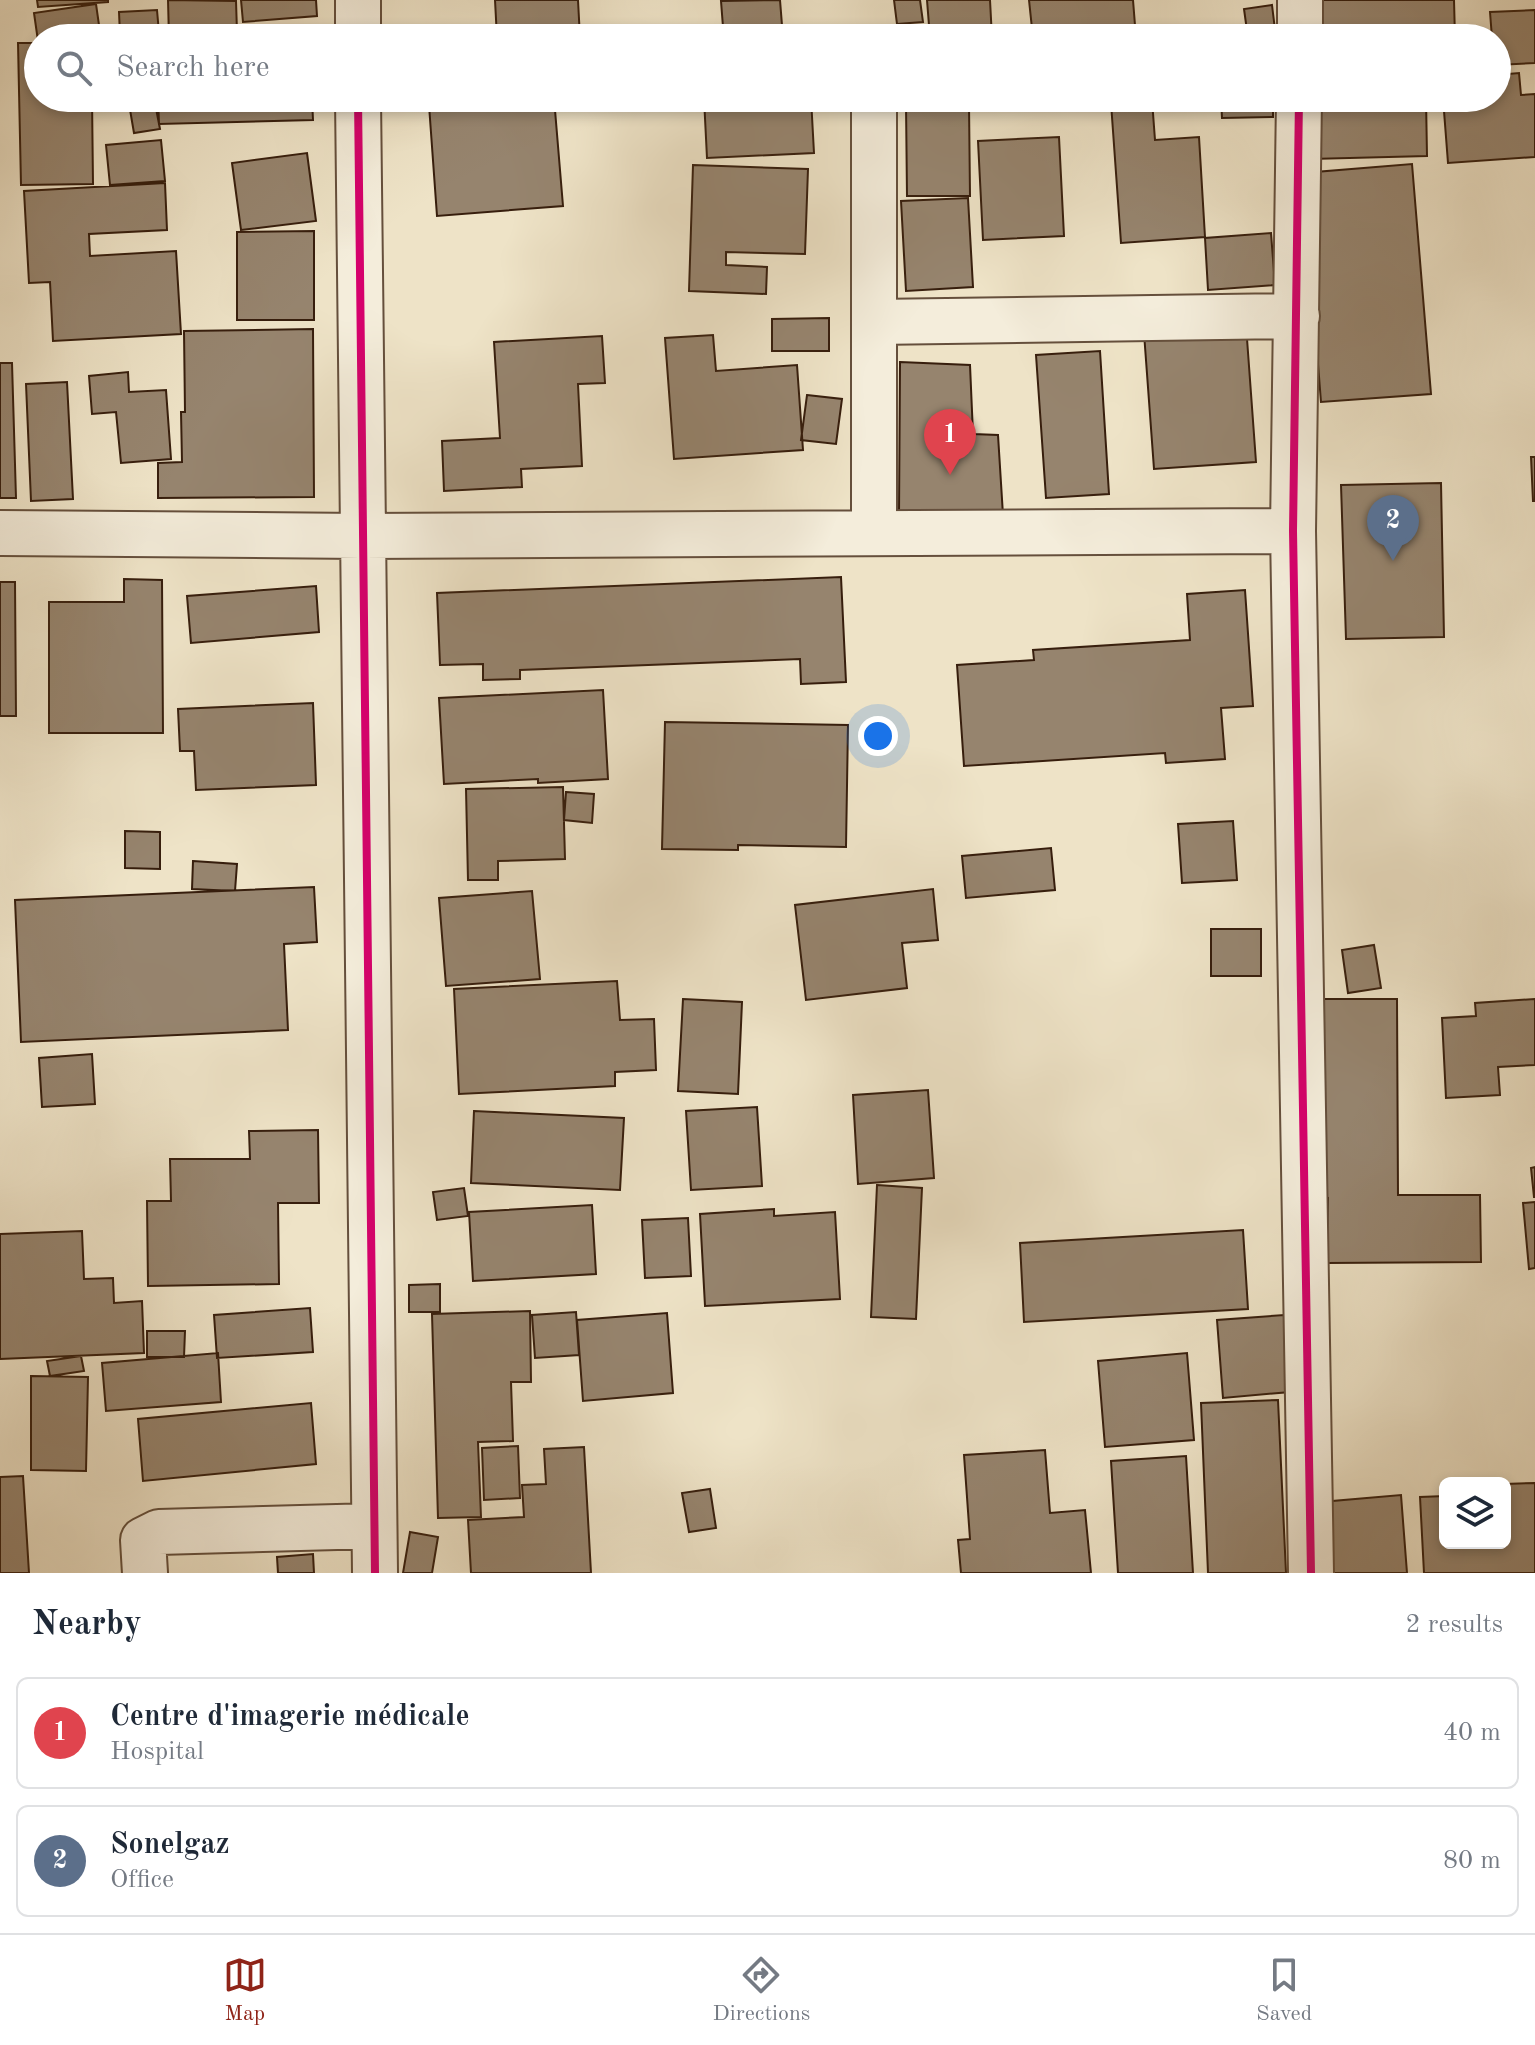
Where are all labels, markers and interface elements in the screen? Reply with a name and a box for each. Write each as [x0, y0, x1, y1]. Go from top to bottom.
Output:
search box [24, 24, 1511, 112]
icon: search [52, 46, 96, 90]
text: Search here [116, 53, 270, 83]
pin: 1 [924, 409, 976, 475]
pin: 2 [1367, 495, 1419, 561]
your location [858, 716, 898, 756]
map controls [1439, 1477, 1511, 1549]
button: layers [1439, 1477, 1511, 1549]
text: Nearby [32, 1608, 142, 1642]
text: 2 results [1405, 1612, 1503, 1638]
text: Centre d'imagerie médicale [110, 1702, 470, 1732]
text: 1 [52, 1720, 68, 1746]
text: 40 m [1443, 1720, 1501, 1746]
text: Hospital [110, 1739, 204, 1765]
text: Sonelgaz [110, 1830, 229, 1860]
text: 2 [52, 1848, 68, 1874]
text: 80 m [1443, 1848, 1501, 1874]
text: Office [110, 1867, 174, 1893]
tab: Map [223, 1953, 267, 2028]
tab: Directions [713, 1953, 810, 2028]
tab: Saved [1256, 1953, 1312, 2028]

